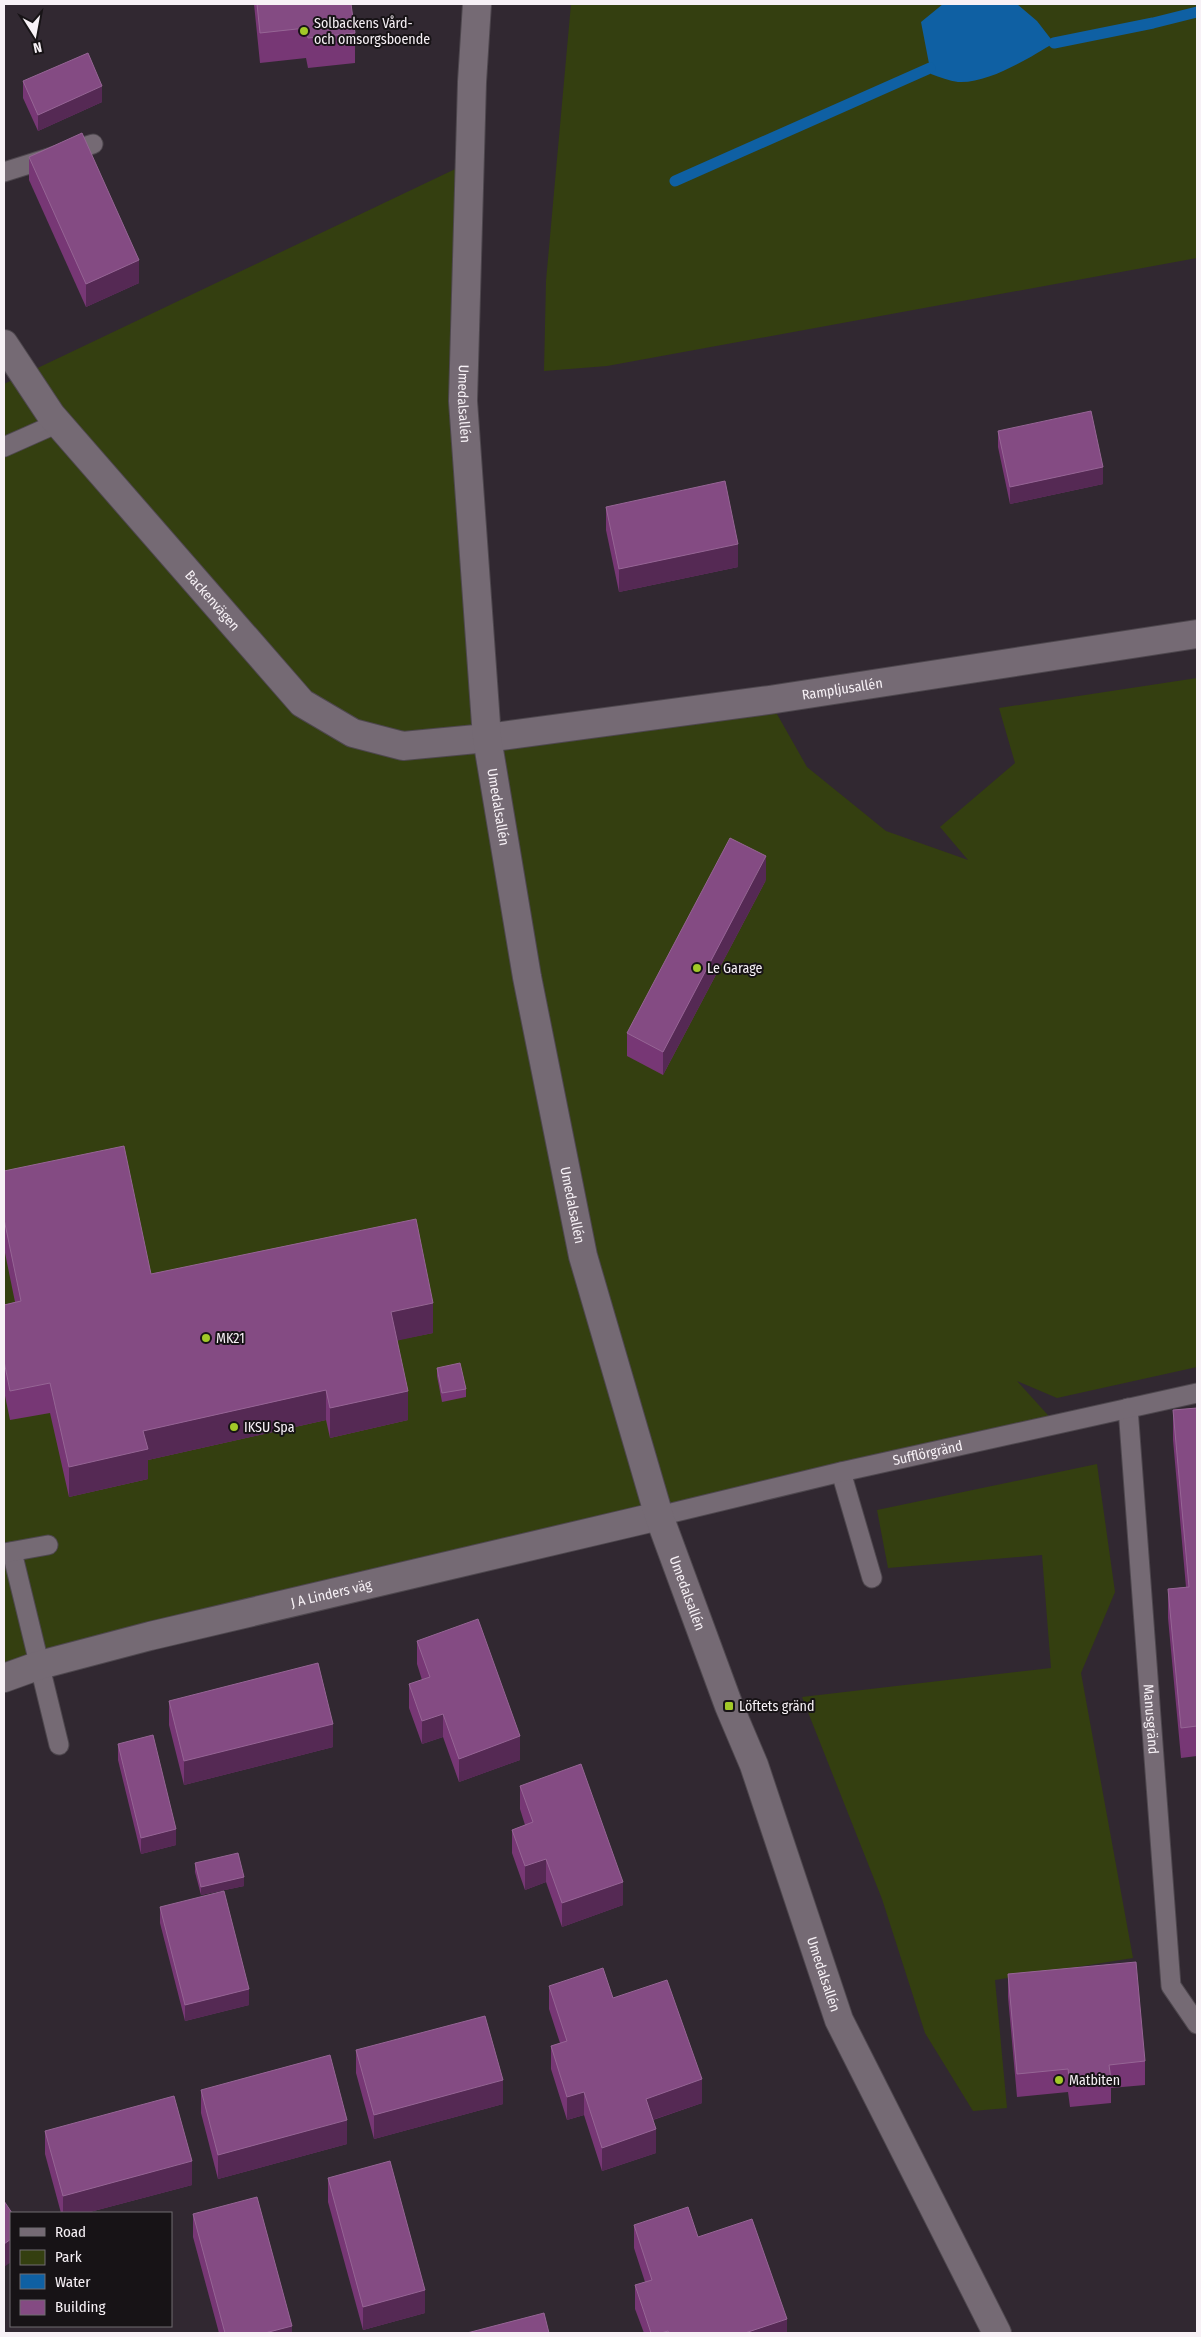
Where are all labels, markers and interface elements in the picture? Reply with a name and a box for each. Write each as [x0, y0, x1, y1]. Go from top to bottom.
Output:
north arrow [10, 10, 60, 60]
place label: Solbackens Vård- och omsorgsboende [314, 15, 430, 48]
marker: Solbackens Vård- och omsorgsboende [298, 25, 310, 37]
text: N [32, 38, 43, 56]
street label: Umedalsallén [454, 364, 474, 443]
street label: Backenvägen [181, 567, 243, 634]
street label: Rampljusallén [801, 675, 884, 704]
street label: Umedalsallén [483, 767, 513, 847]
place label: Le Garage [707, 960, 763, 977]
marker: Le Garage [691, 962, 703, 974]
street label: Umedalsallén [556, 1165, 588, 1245]
place label: MK21 [216, 1330, 245, 1347]
marker: MK21 [200, 1332, 212, 1344]
place label: IKSU Spa [244, 1419, 295, 1436]
marker: IKSU Spa [228, 1421, 240, 1433]
street label: Sufflörgränd [891, 1437, 964, 1469]
street label: Umedalsallén [665, 1554, 708, 1633]
street label: J A Linders väg [289, 1576, 374, 1612]
street label: Manusgränd [1140, 1683, 1162, 1755]
place label: Löftets gränd [739, 1698, 814, 1715]
marker: Löftets gränd [723, 1700, 735, 1712]
street label: Umedalsallén [803, 1935, 844, 2014]
place label: Matbiten [1069, 2072, 1120, 2089]
marker: Matbiten [1053, 2074, 1065, 2086]
legend [10, 2212, 172, 2327]
text: Road [55, 2223, 86, 2241]
text: Park [55, 2248, 82, 2266]
text: Water [55, 2273, 91, 2291]
text: Building [55, 2298, 106, 2316]

